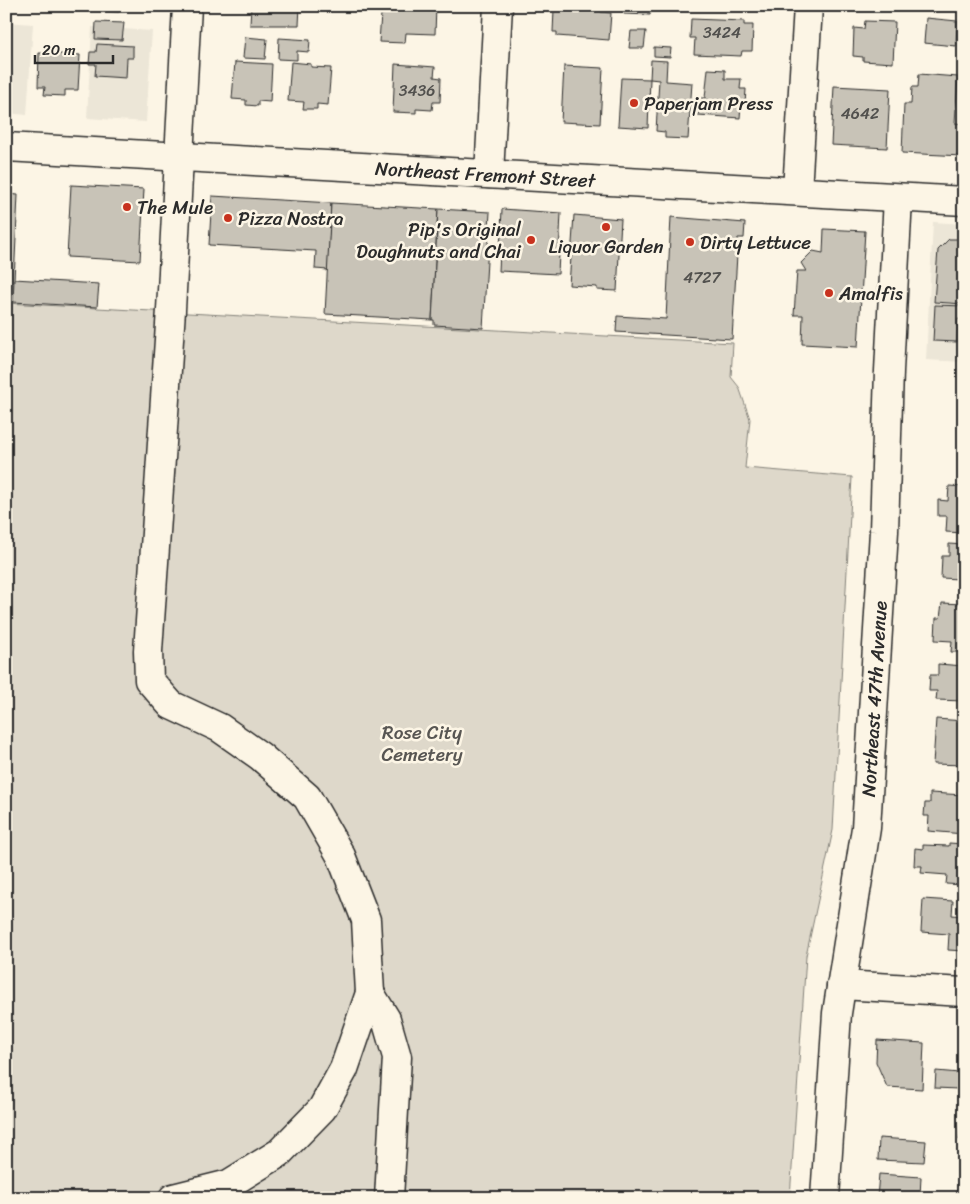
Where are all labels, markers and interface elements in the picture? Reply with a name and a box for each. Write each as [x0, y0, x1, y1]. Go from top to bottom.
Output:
house number: 3424 [703, 18, 741, 47]
scale bar [35, 32, 112, 64]
text: 20 m [42, 37, 76, 63]
house number: 3436 [399, 76, 435, 105]
place label: Paperjam Press [644, 87, 773, 120]
marker: Paperjam Press [628, 97, 640, 109]
house number: 4642 [841, 99, 879, 128]
street label: Northeast Fremont Street [374, 152, 598, 197]
place label: The Mule [137, 191, 213, 224]
marker: The Mule [121, 201, 133, 213]
place label: Pizza Nostra [238, 202, 344, 235]
marker: Pizza Nostra [222, 212, 234, 224]
place label: Pip's Original Doughnuts and Chai [356, 213, 522, 268]
marker: Liquor Garden [600, 221, 612, 233]
place label: Dirty Lettuce [700, 226, 811, 259]
place label: Liquor Garden [549, 230, 663, 263]
marker: Pip's Original Doughnuts and Chai [525, 234, 537, 246]
marker: Dirty Lettuce [684, 236, 696, 248]
house number: 4727 [683, 263, 722, 292]
place label: Amalfis [838, 277, 903, 310]
marker: Amalfis [823, 287, 835, 299]
street label: Northeast 47th Avenue [852, 600, 897, 798]
park label: Rose City Cemetery [381, 716, 463, 771]

